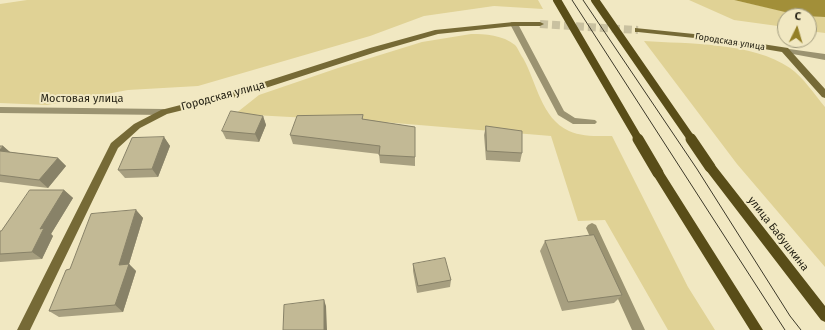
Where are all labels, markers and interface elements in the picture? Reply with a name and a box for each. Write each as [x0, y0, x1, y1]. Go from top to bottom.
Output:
north arrow [777, 8, 817, 48]
text: С [794, 10, 802, 23]
street label: Городская улица [694, 31, 766, 53]
street label: Городская улица [180, 78, 266, 114]
street label: Мостовая улица [40, 92, 124, 106]
street label: улица Бабушкина [745, 194, 811, 274]

